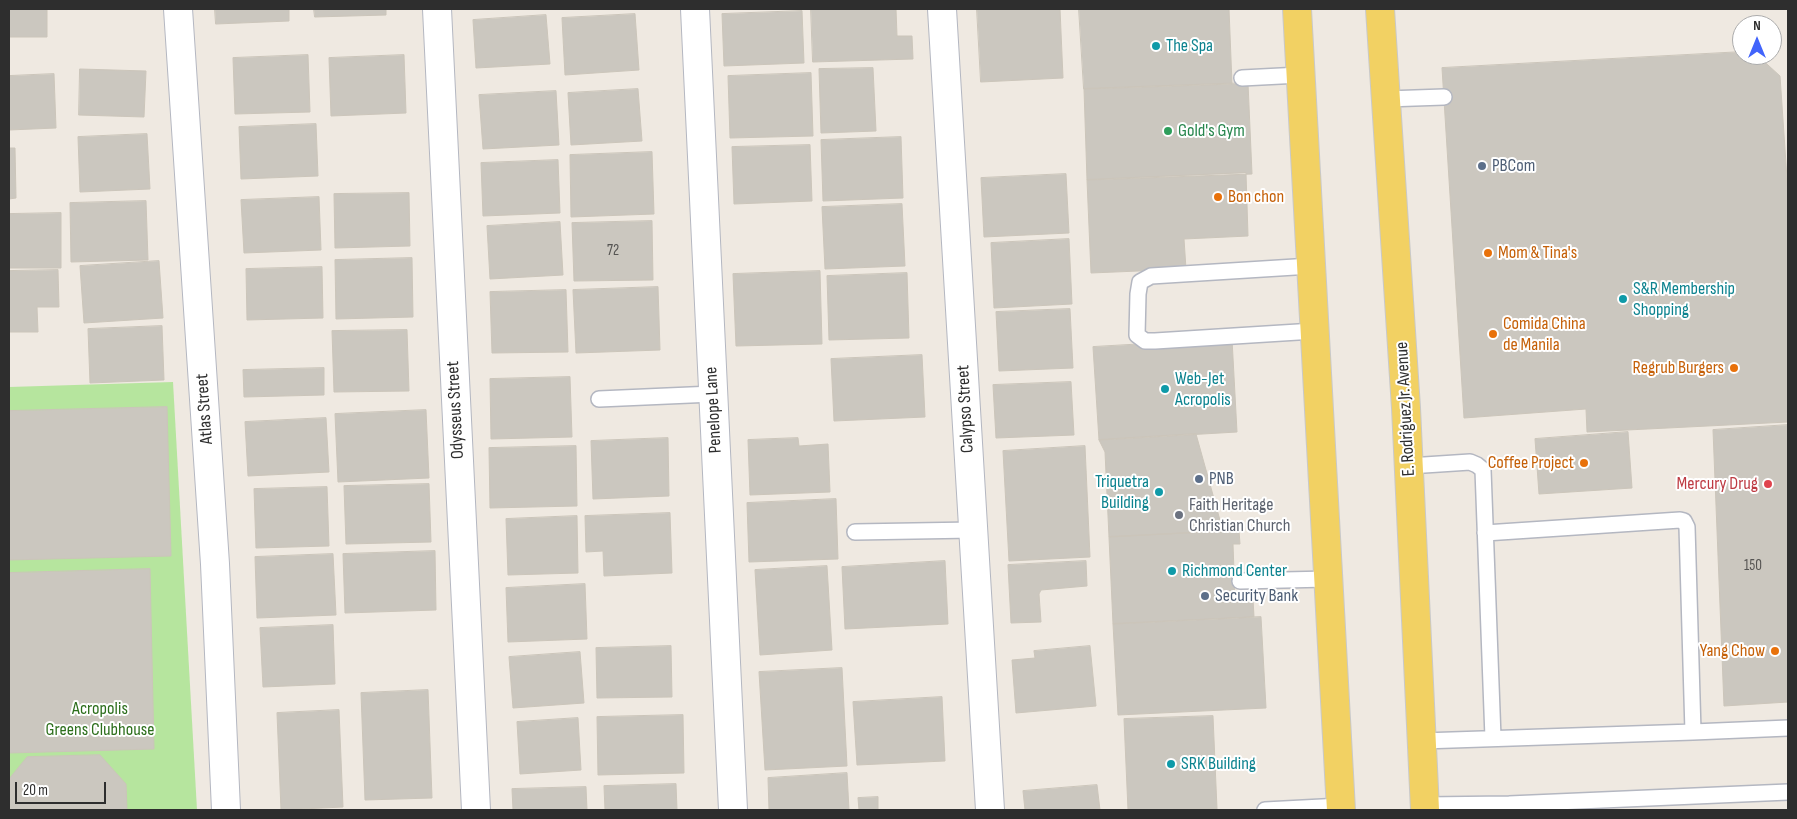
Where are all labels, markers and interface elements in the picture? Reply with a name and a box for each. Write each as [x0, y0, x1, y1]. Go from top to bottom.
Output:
north arrow [1732, 15, 1782, 65]
text: N [1753, 17, 1761, 34]
place label: The Spa [1166, 35, 1213, 57]
marker: The Spa [1150, 40, 1162, 52]
place label: Gold's Gym [1178, 120, 1245, 142]
marker: Gold's Gym [1162, 125, 1174, 137]
place label: PBCom [1492, 155, 1535, 177]
marker: PBCom [1476, 160, 1488, 172]
place label: Bon chon [1228, 186, 1284, 208]
marker: Bon chon [1212, 191, 1224, 203]
house number: 72 [607, 242, 619, 260]
place label: Mom & Tina's [1498, 242, 1577, 264]
marker: Mom & Tina's [1482, 247, 1494, 259]
place label: S&R Membership Shopping [1633, 278, 1735, 320]
marker: S&R Membership Shopping [1617, 293, 1629, 305]
place label: Comida China de Manila [1503, 313, 1586, 356]
marker: Comida China de Manila [1487, 328, 1499, 340]
street label: E. Rodriguez Jr. Avenue [1392, 341, 1420, 477]
place label: Regrub Burgers [1633, 357, 1724, 379]
street label: Odysseus Street [443, 360, 469, 460]
marker: Regrub Burgers [1728, 362, 1740, 374]
street label: Calypso Street [953, 365, 979, 453]
street label: Penelope Lane [701, 366, 727, 454]
place label: Web-Jet Acropolis [1175, 368, 1231, 410]
street label: Atlas Street [192, 373, 218, 445]
marker: Web-Jet Acropolis [1159, 383, 1171, 395]
place label: Coffee Project [1488, 452, 1574, 474]
marker: Coffee Project [1578, 457, 1590, 469]
place label: PNB [1209, 468, 1234, 490]
place label: Triquetra Building [1095, 471, 1149, 514]
marker: PNB [1193, 473, 1205, 485]
place label: Mercury Drug [1677, 473, 1758, 495]
marker: Mercury Drug [1762, 478, 1774, 490]
marker: Triquetra Building [1153, 486, 1165, 498]
place label: Faith Heritage Christian Church [1189, 494, 1290, 536]
marker: Faith Heritage Christian Church [1173, 509, 1185, 521]
house number: 150 [1744, 557, 1762, 575]
place label: Richmond Center [1182, 560, 1287, 582]
marker: Richmond Center [1166, 565, 1178, 577]
place label: Security Bank [1215, 585, 1298, 607]
marker: Security Bank [1199, 590, 1211, 602]
place label: Yang Chow [1700, 640, 1765, 662]
marker: Yang Chow [1769, 645, 1781, 657]
park label: Acropolis Greens Clubhouse [46, 698, 154, 741]
place label: SRK Building [1181, 753, 1256, 775]
marker: SRK Building [1165, 758, 1177, 770]
scale bar [18, 772, 109, 804]
text: 20 m [23, 781, 48, 800]

